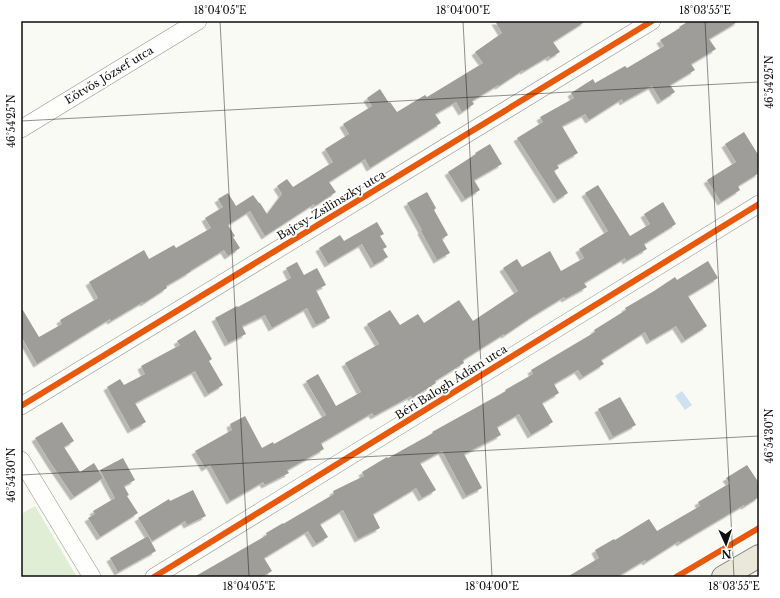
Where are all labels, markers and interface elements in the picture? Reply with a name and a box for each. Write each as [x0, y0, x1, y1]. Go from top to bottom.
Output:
text: 18°04'05"E [194, 4, 246, 17]
text: 18°04'00"E [436, 4, 490, 17]
text: 18°03'55"E [679, 4, 731, 17]
street label: Eötvös József utca [62, 43, 157, 107]
text: 46°54'25"N [763, 55, 776, 109]
text: 46°54'25"N [5, 94, 18, 148]
street label: Bajcsy-Zsilinszky utca [274, 167, 388, 243]
street label: Béri Balogh Ádám utca [392, 341, 510, 422]
text: 46°54'30"N [763, 408, 776, 464]
text: 46°54'30"N [5, 447, 18, 503]
north arrow [706, 524, 746, 564]
text: N [720, 547, 732, 561]
text: 18°04'05"E [223, 580, 275, 593]
text: 18°04'00"E [465, 580, 519, 593]
text: 18°03'55"E [708, 580, 760, 593]

